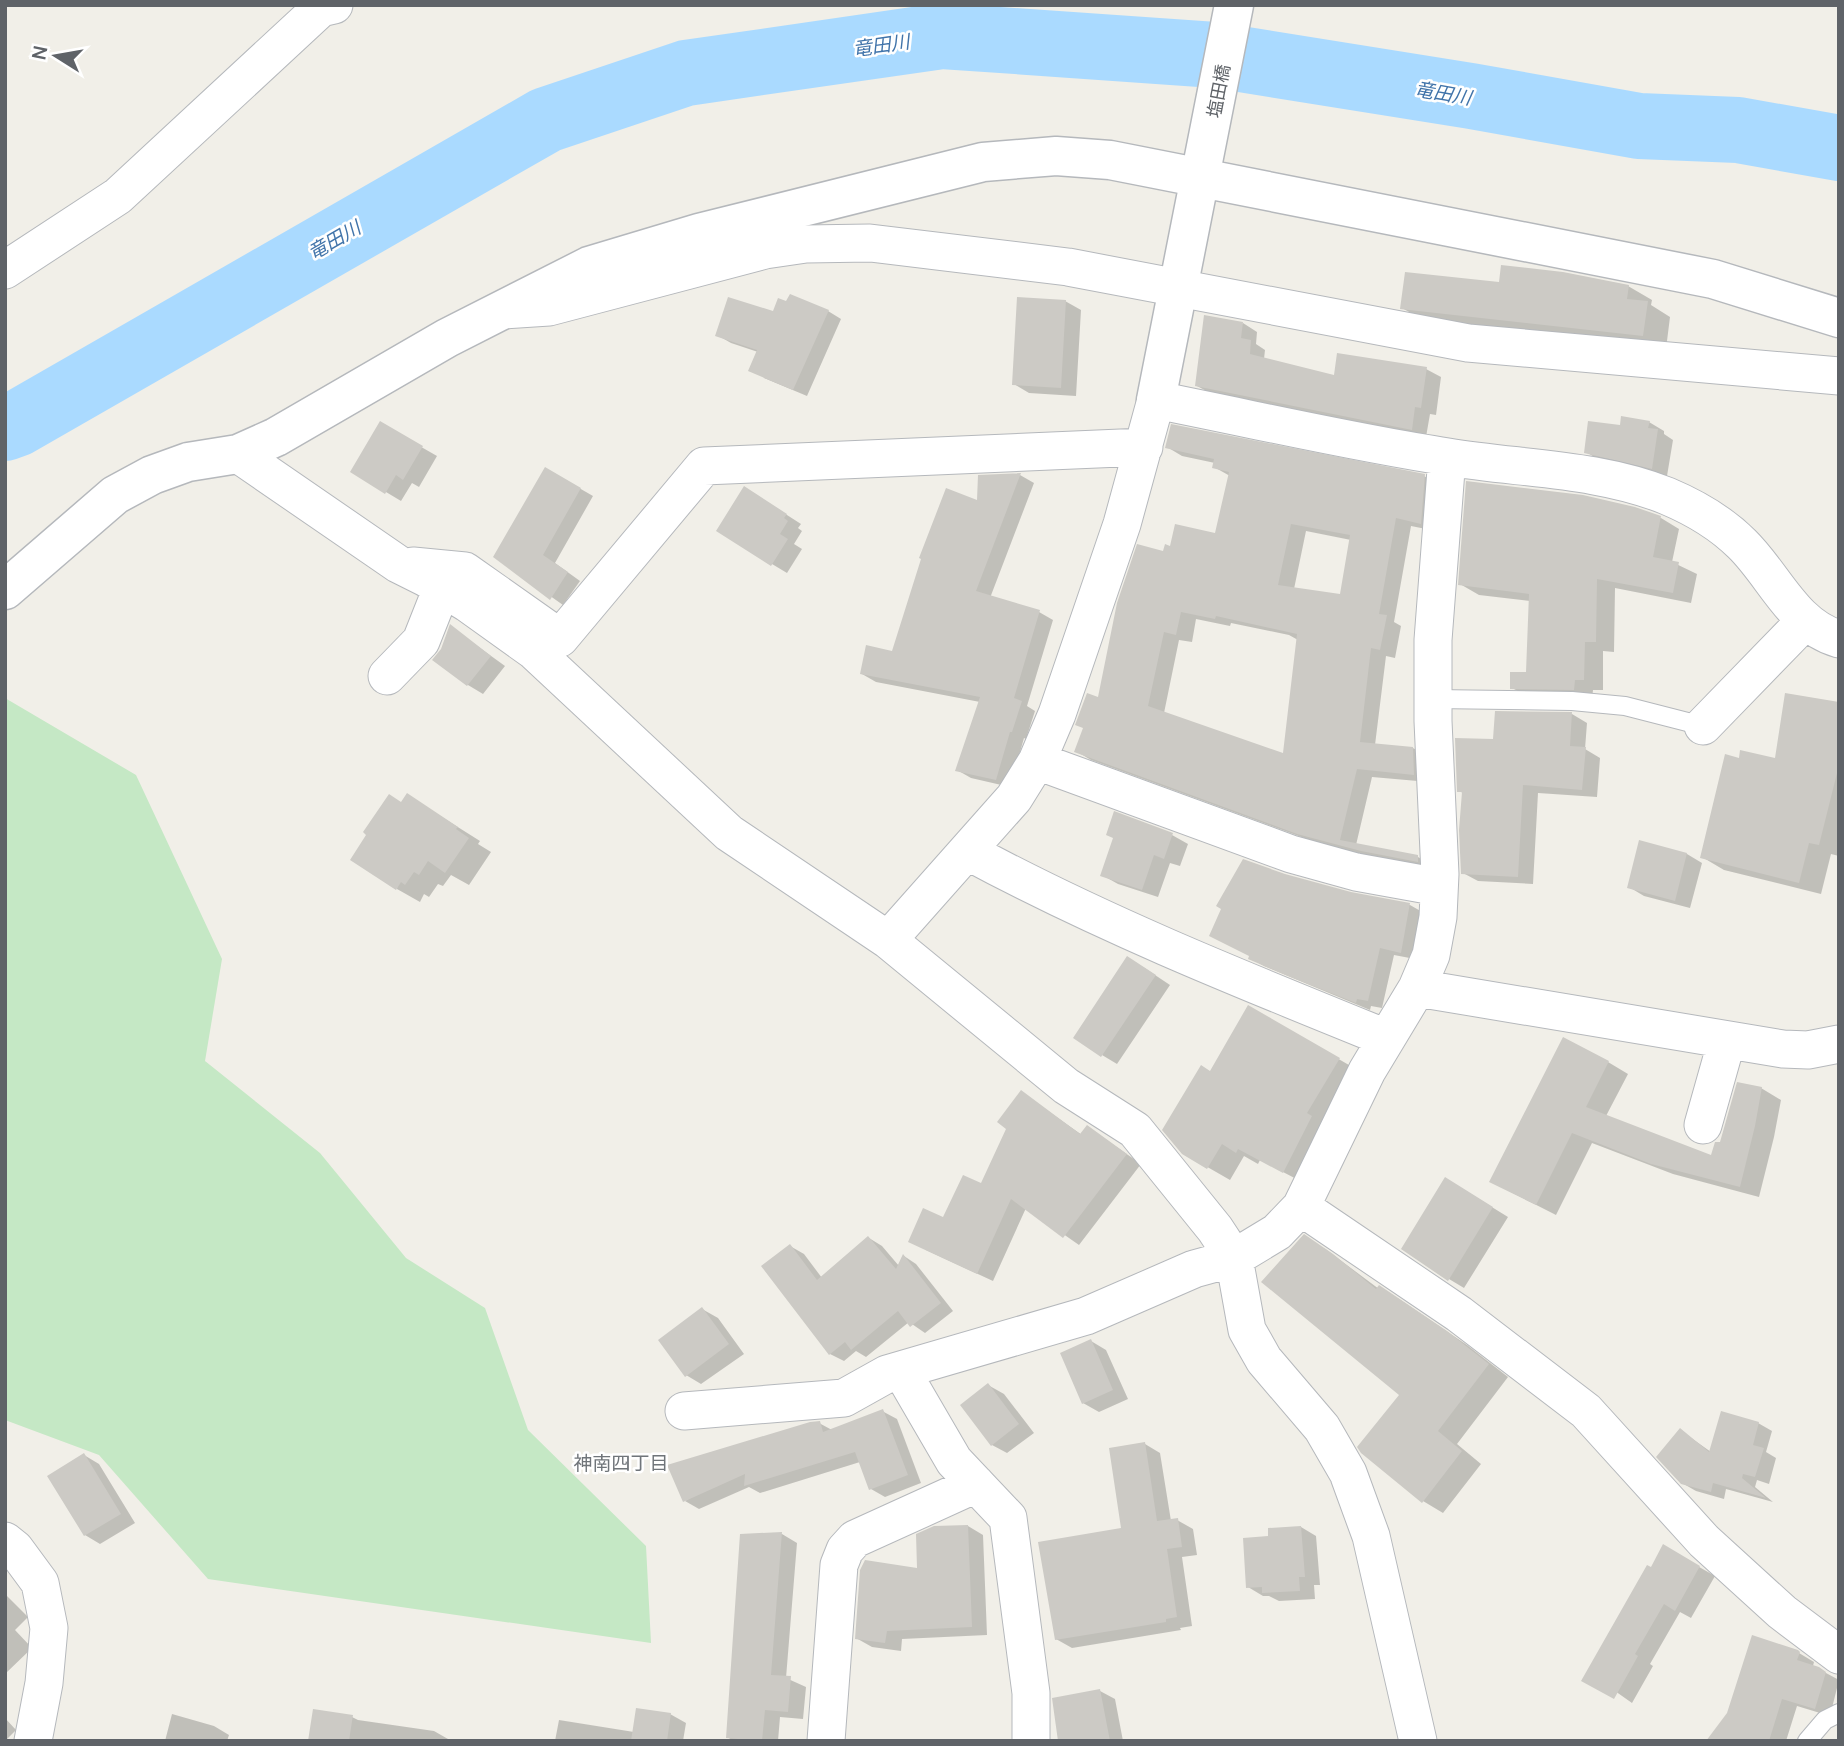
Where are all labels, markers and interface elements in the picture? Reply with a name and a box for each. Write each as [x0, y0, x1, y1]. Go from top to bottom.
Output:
north arrow [21, 21, 91, 91]
water label: 竜田川 [851, 28, 913, 62]
text: N [25, 44, 53, 62]
street label: 塩田橋 [1201, 62, 1235, 120]
water label: 竜田川 [1413, 75, 1475, 111]
water label: 竜田川 [303, 213, 367, 266]
district label: 神南四丁目 [573, 1450, 669, 1476]

